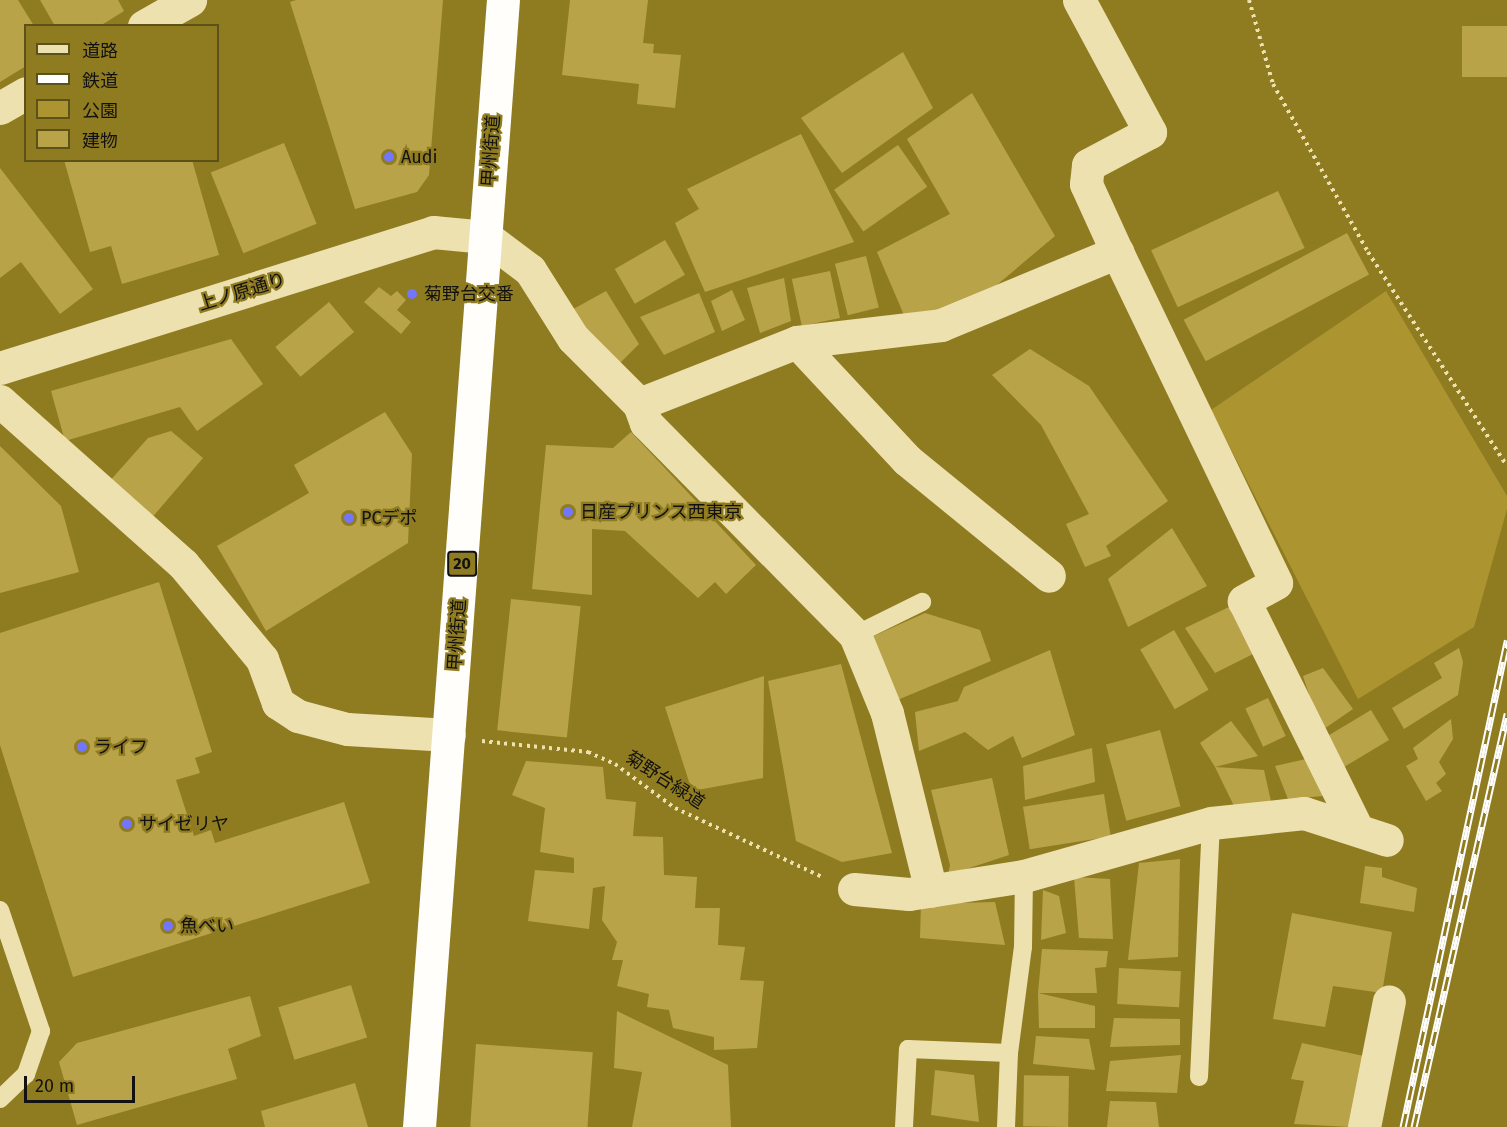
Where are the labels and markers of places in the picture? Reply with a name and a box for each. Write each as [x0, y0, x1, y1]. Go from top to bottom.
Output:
place label: Audi [401, 146, 438, 168]
marker: Audi [382, 150, 396, 164]
place label: 菊野台交番 [424, 283, 514, 305]
marker: 菊野台交番 [405, 287, 419, 301]
place label: 日産プリンス西東京 [580, 501, 742, 523]
marker: 日産プリンス西東京 [561, 505, 575, 519]
place label: PCデポ [361, 507, 418, 529]
marker: PCデポ [342, 511, 356, 525]
place label: ライフ [94, 736, 148, 758]
marker: ライフ [75, 740, 89, 754]
place label: サイゼリヤ [139, 813, 229, 835]
marker: サイゼリヤ [120, 817, 134, 831]
place label: 魚べい [180, 915, 234, 937]
marker: 魚べい [161, 919, 175, 933]

